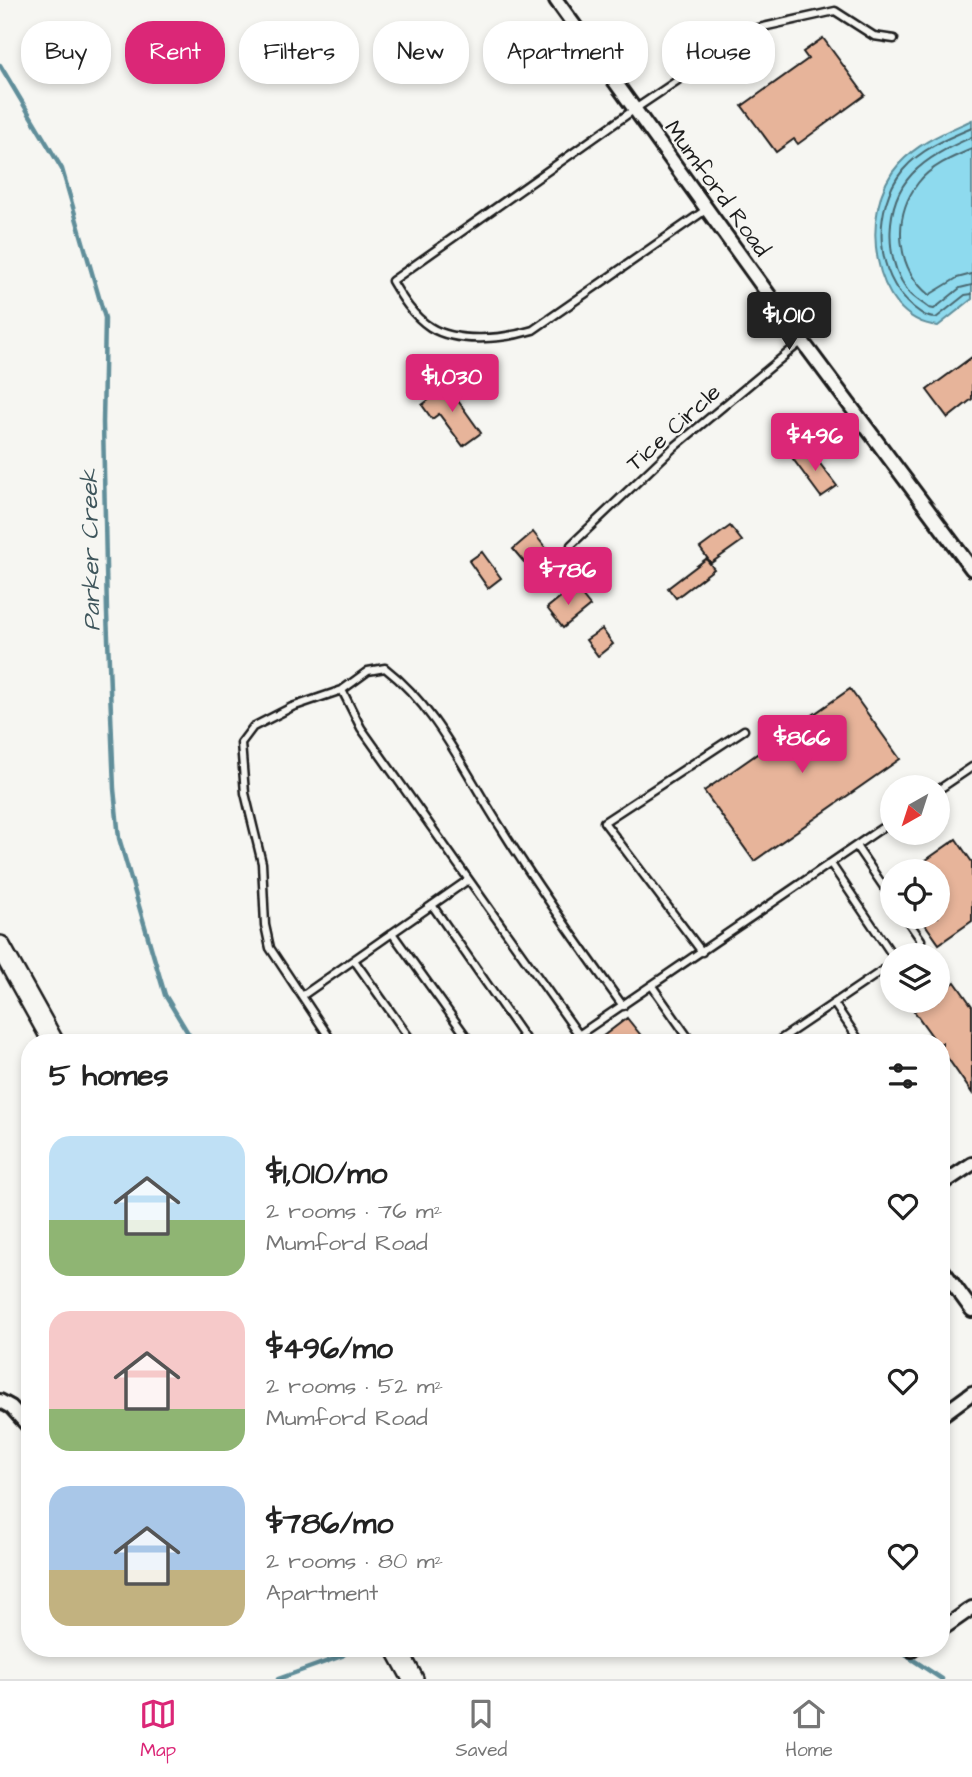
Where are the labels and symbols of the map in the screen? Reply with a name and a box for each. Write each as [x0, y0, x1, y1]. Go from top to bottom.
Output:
street label: Mumford Road [657, 114, 778, 264]
pin: $1,010 [732, 292, 846, 352]
pin: $1,030 [395, 354, 509, 414]
street label: Tice Circle [619, 377, 728, 479]
pin: $496 [774, 414, 856, 473]
water label: Parker Creek [73, 467, 109, 631]
pin: $786 [527, 548, 609, 607]
pin: $866 [761, 716, 843, 775]
north arrow [880, 775, 950, 845]

